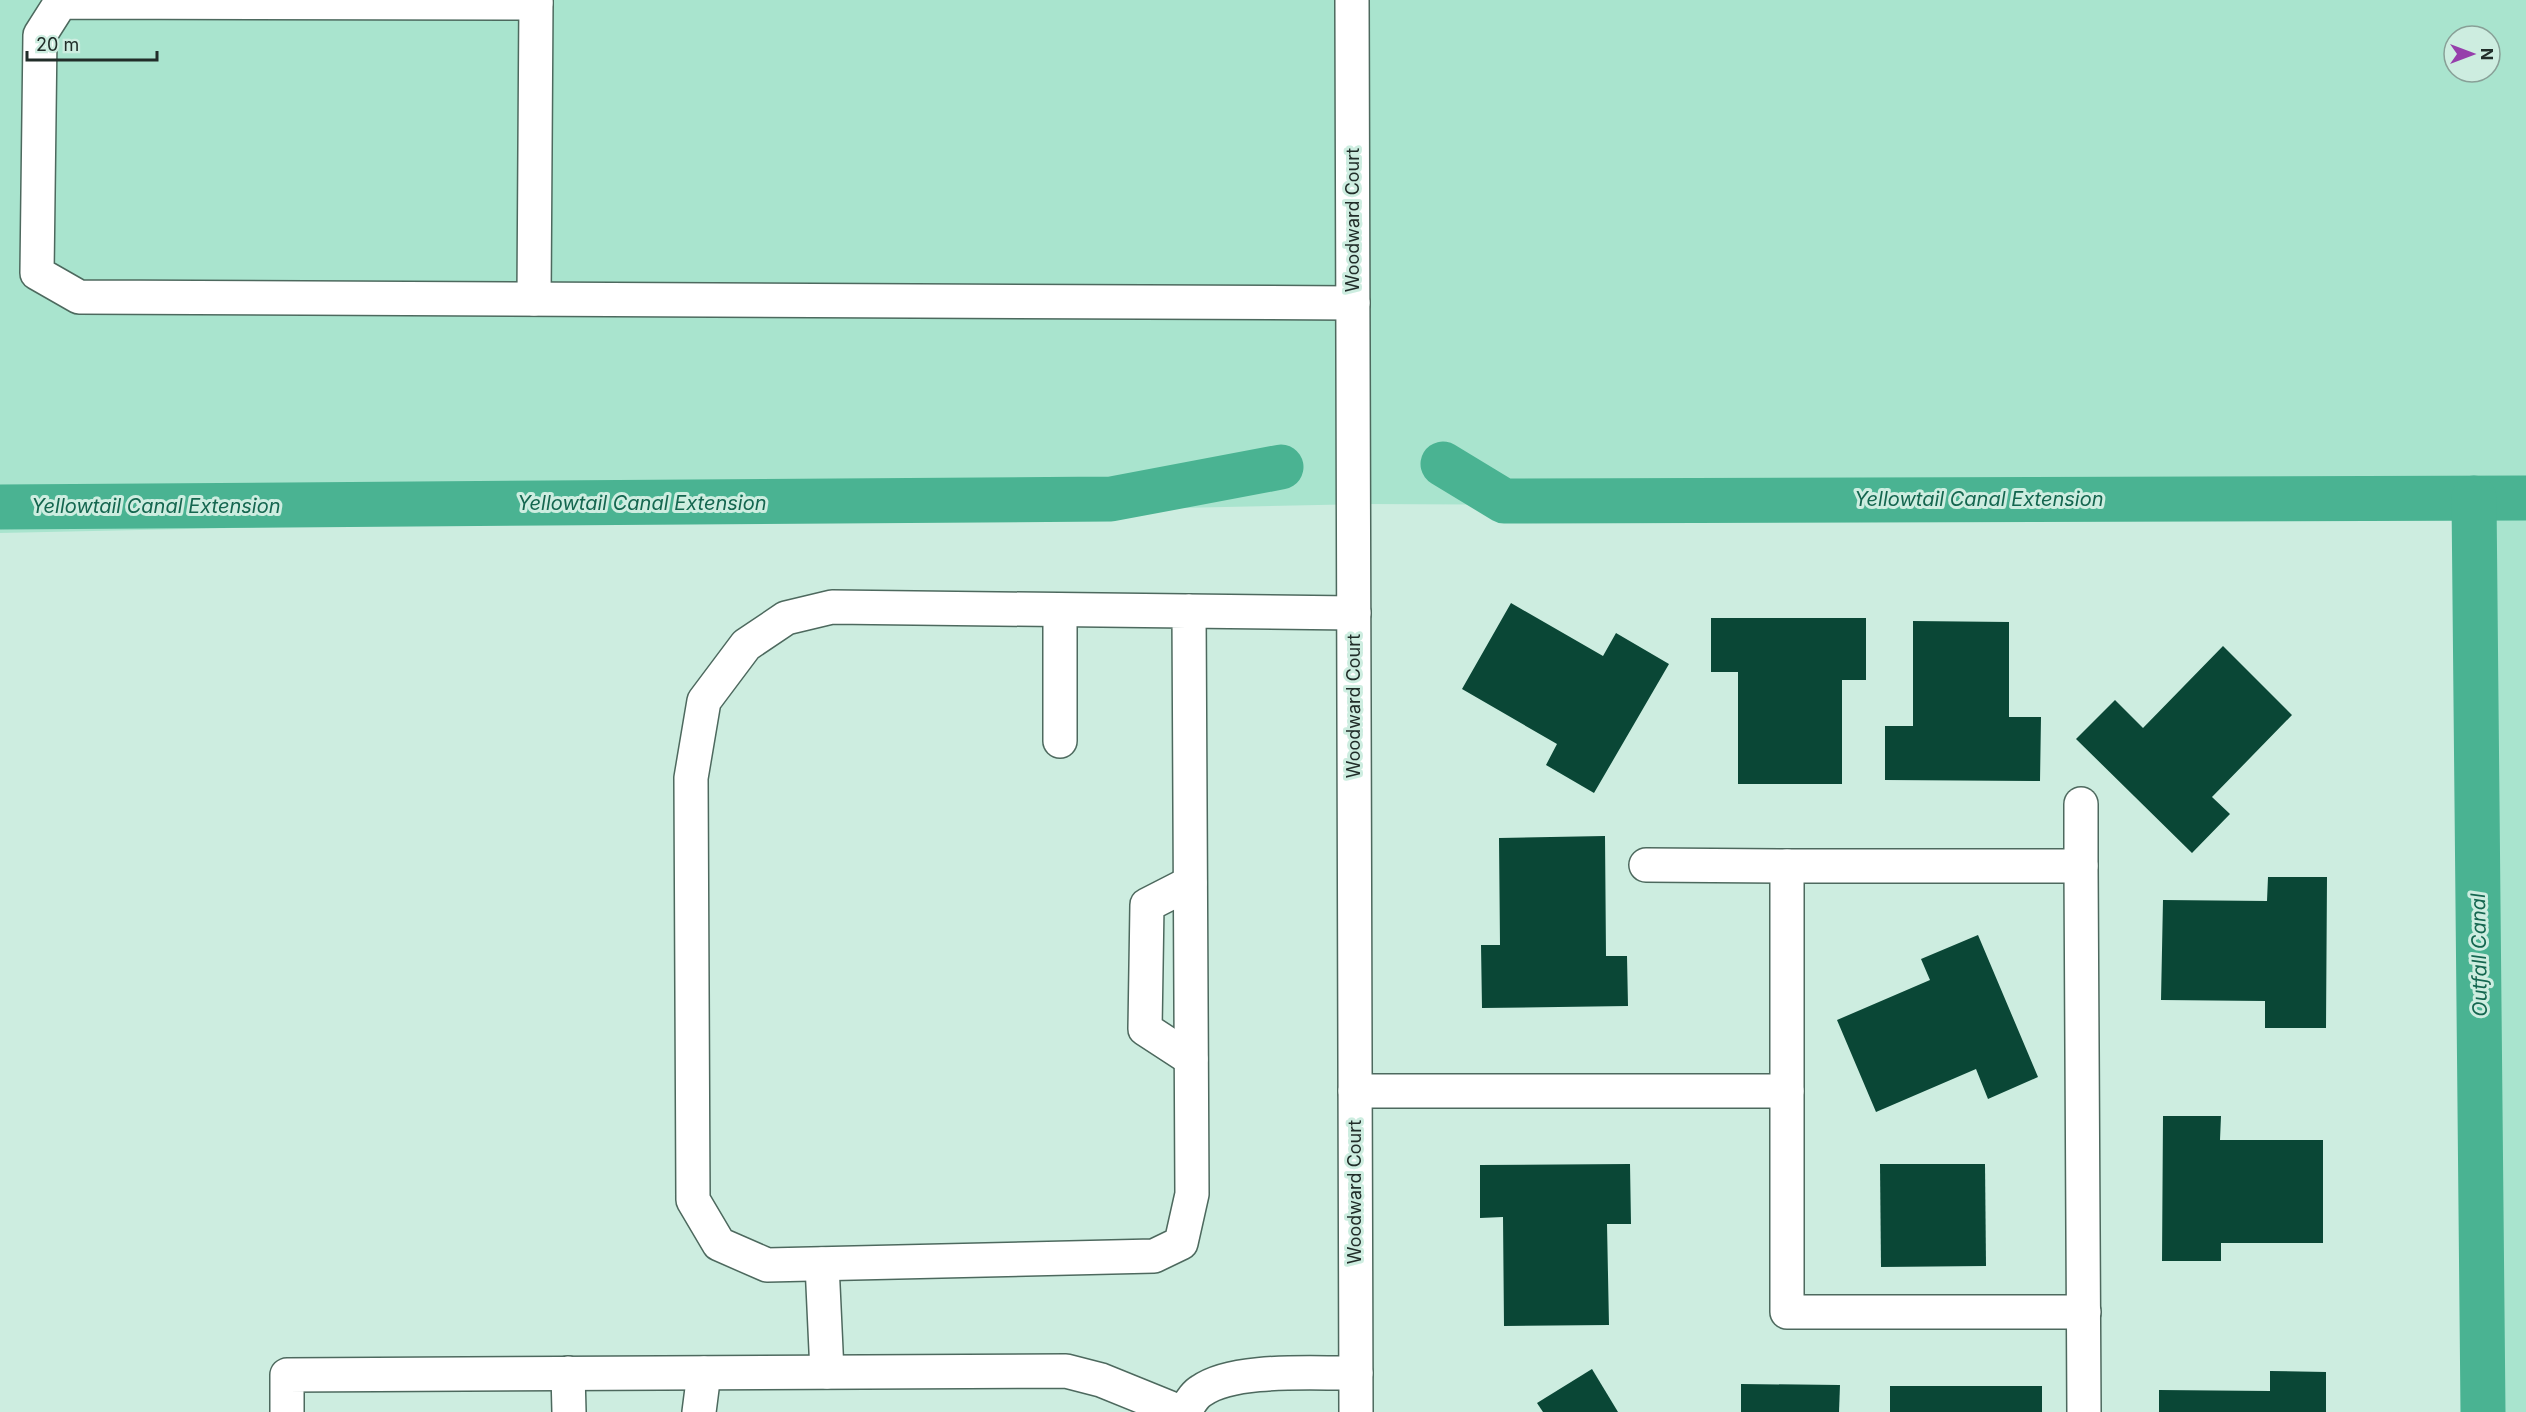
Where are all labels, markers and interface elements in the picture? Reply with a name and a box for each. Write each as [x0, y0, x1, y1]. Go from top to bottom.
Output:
scale bar [27, 24, 158, 62]
north arrow [2442, 24, 2502, 84]
text: 20 m [36, 34, 79, 55]
text: N [2477, 48, 2497, 60]
street label: Woodward Court [1342, 148, 1363, 292]
water label: Yellowtail Canal Extension [1855, 487, 2103, 511]
water label: Yellowtail Canal Extension [518, 491, 766, 515]
water label: Yellowtail Canal Extension [32, 494, 280, 518]
street label: Woodward Court [1343, 634, 1364, 778]
water label: Outfall Canal [2466, 893, 2492, 1017]
street label: Woodward Court [1344, 1120, 1365, 1264]

